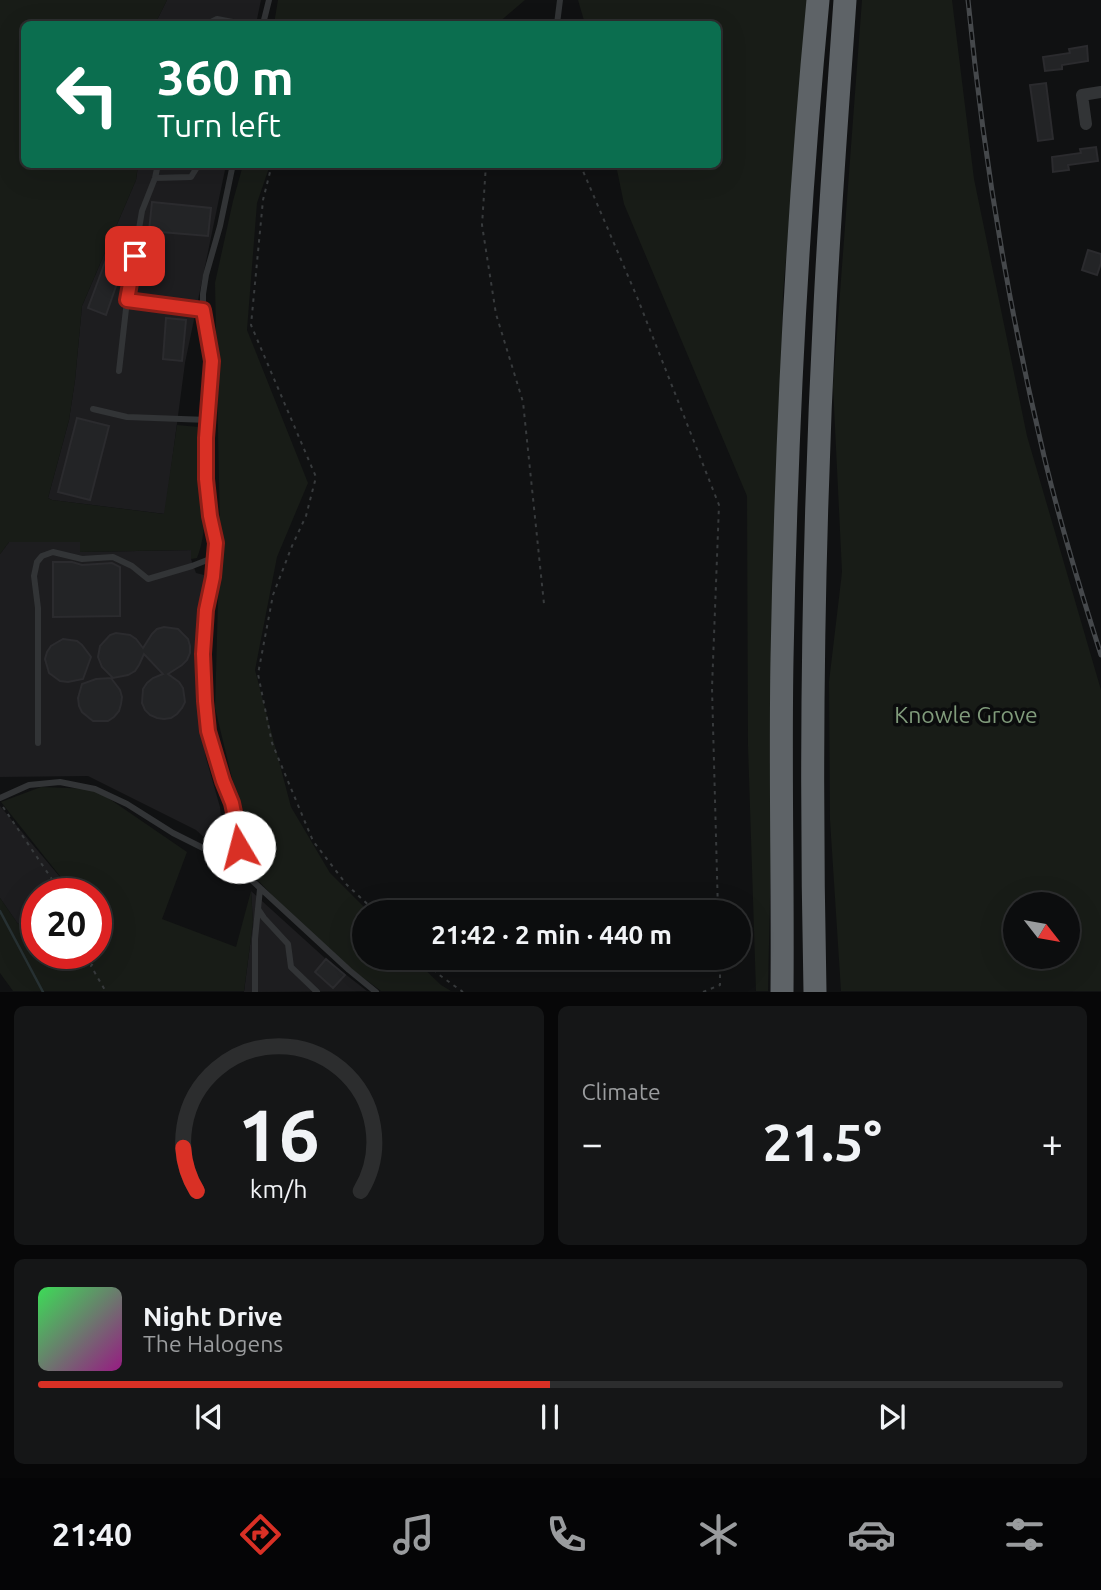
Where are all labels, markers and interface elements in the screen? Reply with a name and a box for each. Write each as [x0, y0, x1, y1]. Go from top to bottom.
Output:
icon: left [42, 49, 133, 140]
text: 360 m [157, 49, 294, 104]
text: Turn left [157, 107, 281, 143]
pin [105, 226, 165, 286]
icon: arrive [116, 237, 154, 275]
park label: Knowle Grove [894, 702, 1038, 727]
position arrow [202, 810, 276, 884]
speed limit sign: 20 [21, 878, 112, 969]
north arrow [1003, 892, 1080, 970]
map controls [1003, 892, 1080, 969]
text: 21:42 · 2 min · 440 m [431, 920, 672, 949]
text: Climate [582, 1079, 661, 1104]
text: 16 [238, 1094, 320, 1176]
text: 21.5° [763, 1113, 882, 1171]
text: − [582, 1122, 603, 1164]
text: + [1042, 1122, 1063, 1164]
text: km/h [250, 1175, 308, 1203]
text: Night Drive [143, 1302, 283, 1331]
text: The Halogens [143, 1331, 283, 1356]
icon: previous [190, 1398, 228, 1436]
icon: pause [531, 1398, 569, 1436]
icon: next [873, 1398, 911, 1436]
icon: directions [236, 1510, 285, 1559]
icon: music [389, 1510, 438, 1559]
icon: phone [542, 1510, 591, 1559]
icon: climate [694, 1510, 743, 1559]
icon: car [847, 1510, 896, 1559]
icon: filters [1000, 1510, 1049, 1559]
text: 21:40 [52, 1516, 132, 1552]

